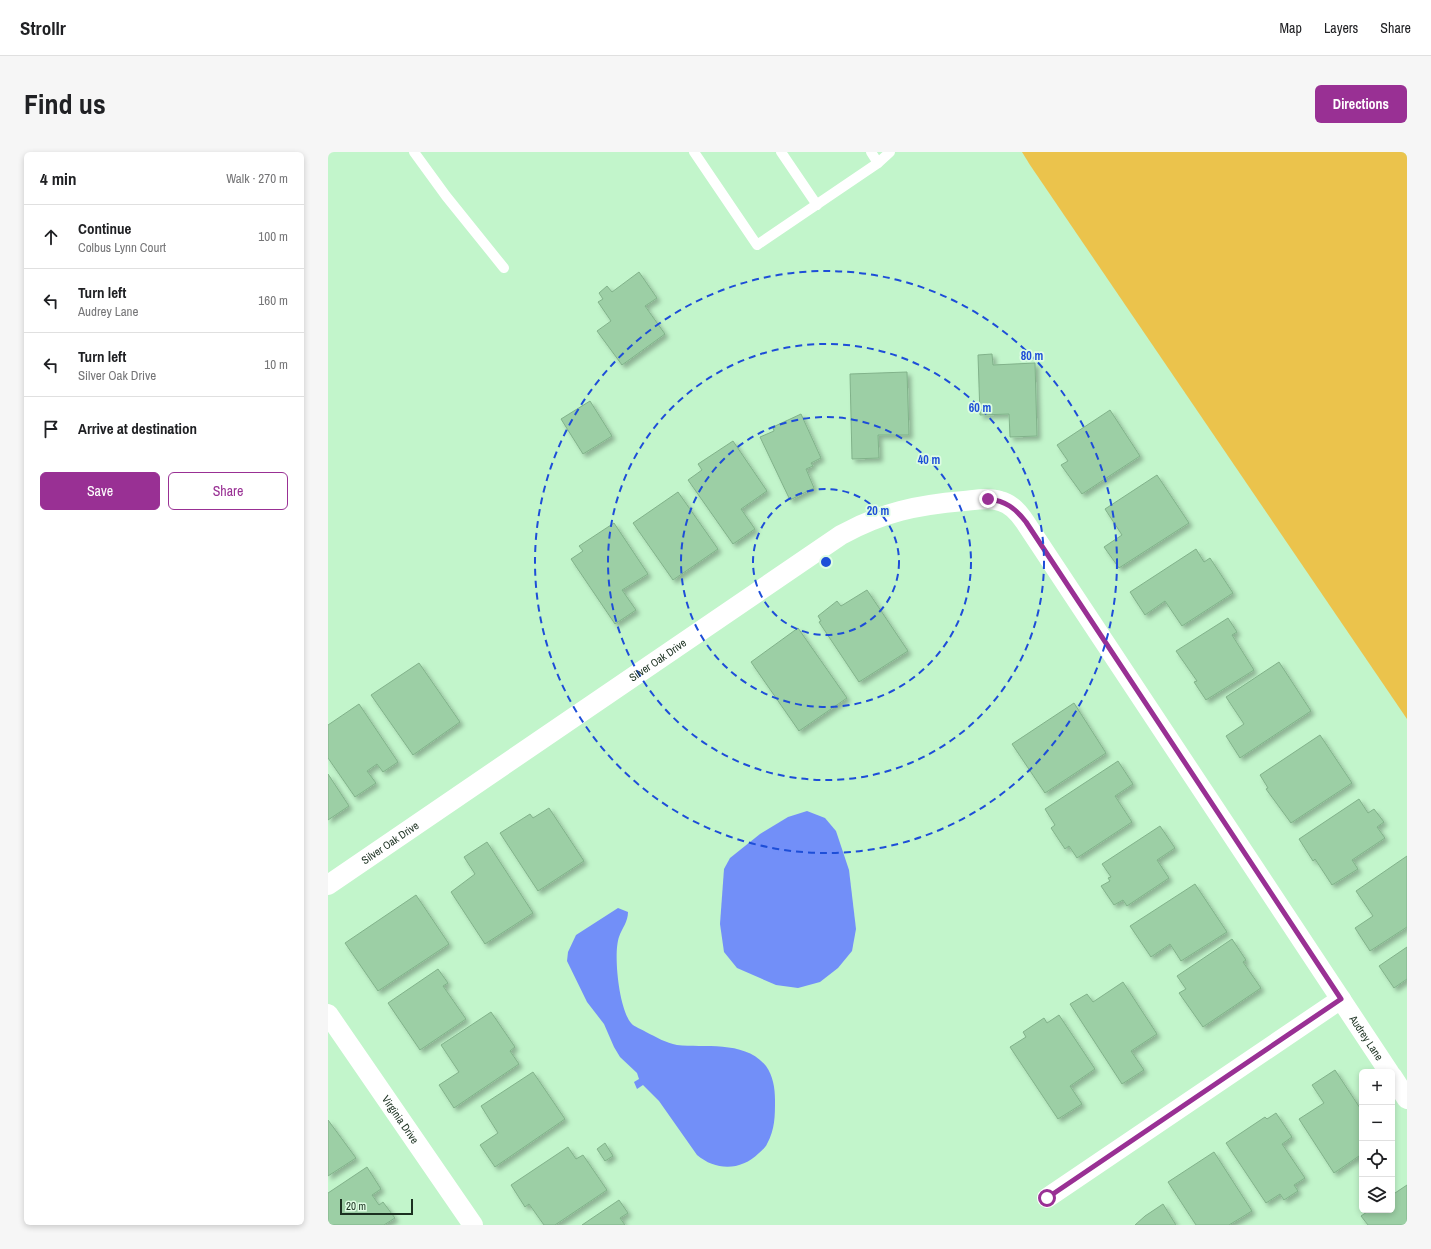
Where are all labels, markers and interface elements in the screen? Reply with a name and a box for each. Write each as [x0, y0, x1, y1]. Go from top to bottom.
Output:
text: Strollr [20, 15, 66, 41]
text: Map [1280, 19, 1302, 37]
text: Layers [1324, 19, 1358, 37]
text: Share [1380, 19, 1411, 37]
text: Find us [24, 85, 106, 123]
button: Directions [1315, 85, 1407, 123]
text: 4 min [40, 167, 76, 190]
text: Walk · 270 m [226, 170, 288, 187]
text: Continue [78, 218, 131, 239]
icon: ahead [40, 226, 62, 248]
text: 100 m [258, 228, 288, 245]
text: Colbus Lynn Court [78, 239, 166, 256]
text: Turn left [78, 282, 126, 303]
icon: left [40, 290, 62, 312]
text: 160 m [258, 292, 288, 309]
text: Audrey Lane [78, 303, 138, 320]
text: Turn left [78, 346, 126, 367]
text: 80 m [1021, 348, 1043, 364]
icon: left [40, 354, 62, 376]
text: 10 m [264, 356, 288, 373]
text: Silver Oak Drive [78, 367, 156, 384]
text: 60 m [969, 400, 991, 416]
icon: arrive [40, 418, 62, 440]
text: Arrive at destination [78, 418, 197, 439]
text: 40 m [918, 452, 940, 468]
button: Save [40, 472, 160, 510]
button: Share [168, 472, 288, 510]
route end [979, 490, 997, 508]
text: 20 m [867, 503, 889, 519]
centre of rings [819, 555, 833, 569]
street label: Silver Oak Drive [626, 636, 689, 685]
street label: Silver Oak Drive [359, 818, 421, 867]
street label: Audrey Lane [1346, 1012, 1386, 1063]
map controls [1359, 1069, 1395, 1213]
button: + [1359, 1069, 1395, 1105]
street label: Virginia Drive [379, 1093, 422, 1146]
button: − [1359, 1105, 1395, 1141]
button: locate [1359, 1141, 1395, 1177]
button: layers [1359, 1177, 1395, 1213]
route start [1038, 1189, 1056, 1207]
scale bar [340, 1197, 413, 1216]
text: 20 m [346, 1199, 366, 1213]

